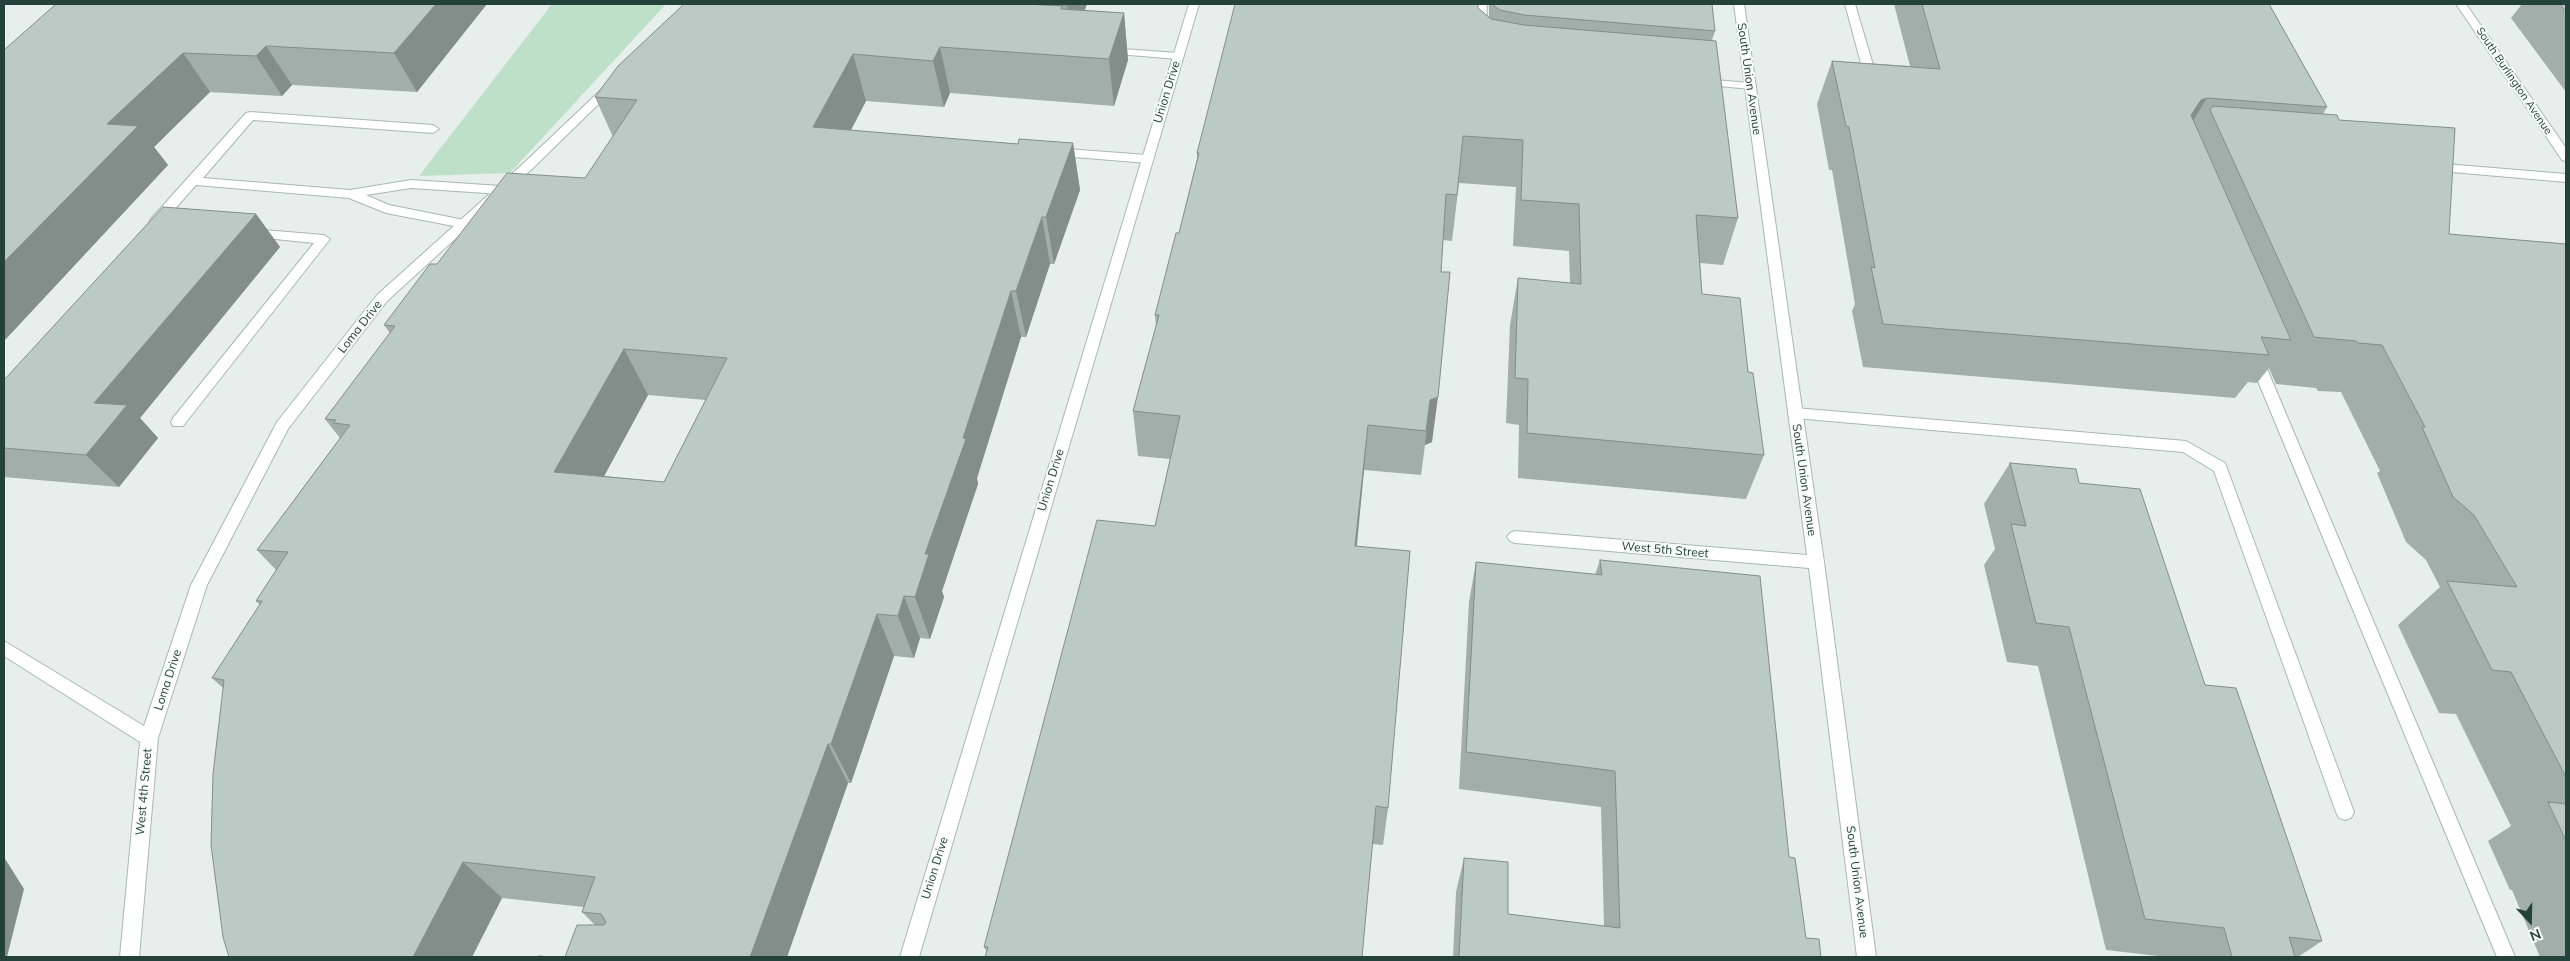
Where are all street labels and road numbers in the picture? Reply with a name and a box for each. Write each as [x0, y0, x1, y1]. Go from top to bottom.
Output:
street label: South Union Avenue [1734, 22, 1764, 136]
street label: South Burlington Avenue [2473, 25, 2555, 137]
street label: Union Drive [1151, 59, 1183, 125]
street label: Loma Drive [335, 298, 385, 356]
street label: South Union Avenue [1789, 423, 1819, 537]
street label: Union Drive [1035, 447, 1067, 513]
street label: West 5th Street [1621, 539, 1709, 561]
street label: Loma Drive [151, 648, 185, 712]
street label: West 4th Street [133, 748, 155, 836]
street label: South Union Avenue [1843, 825, 1871, 939]
street label: Union Drive [919, 835, 951, 901]

